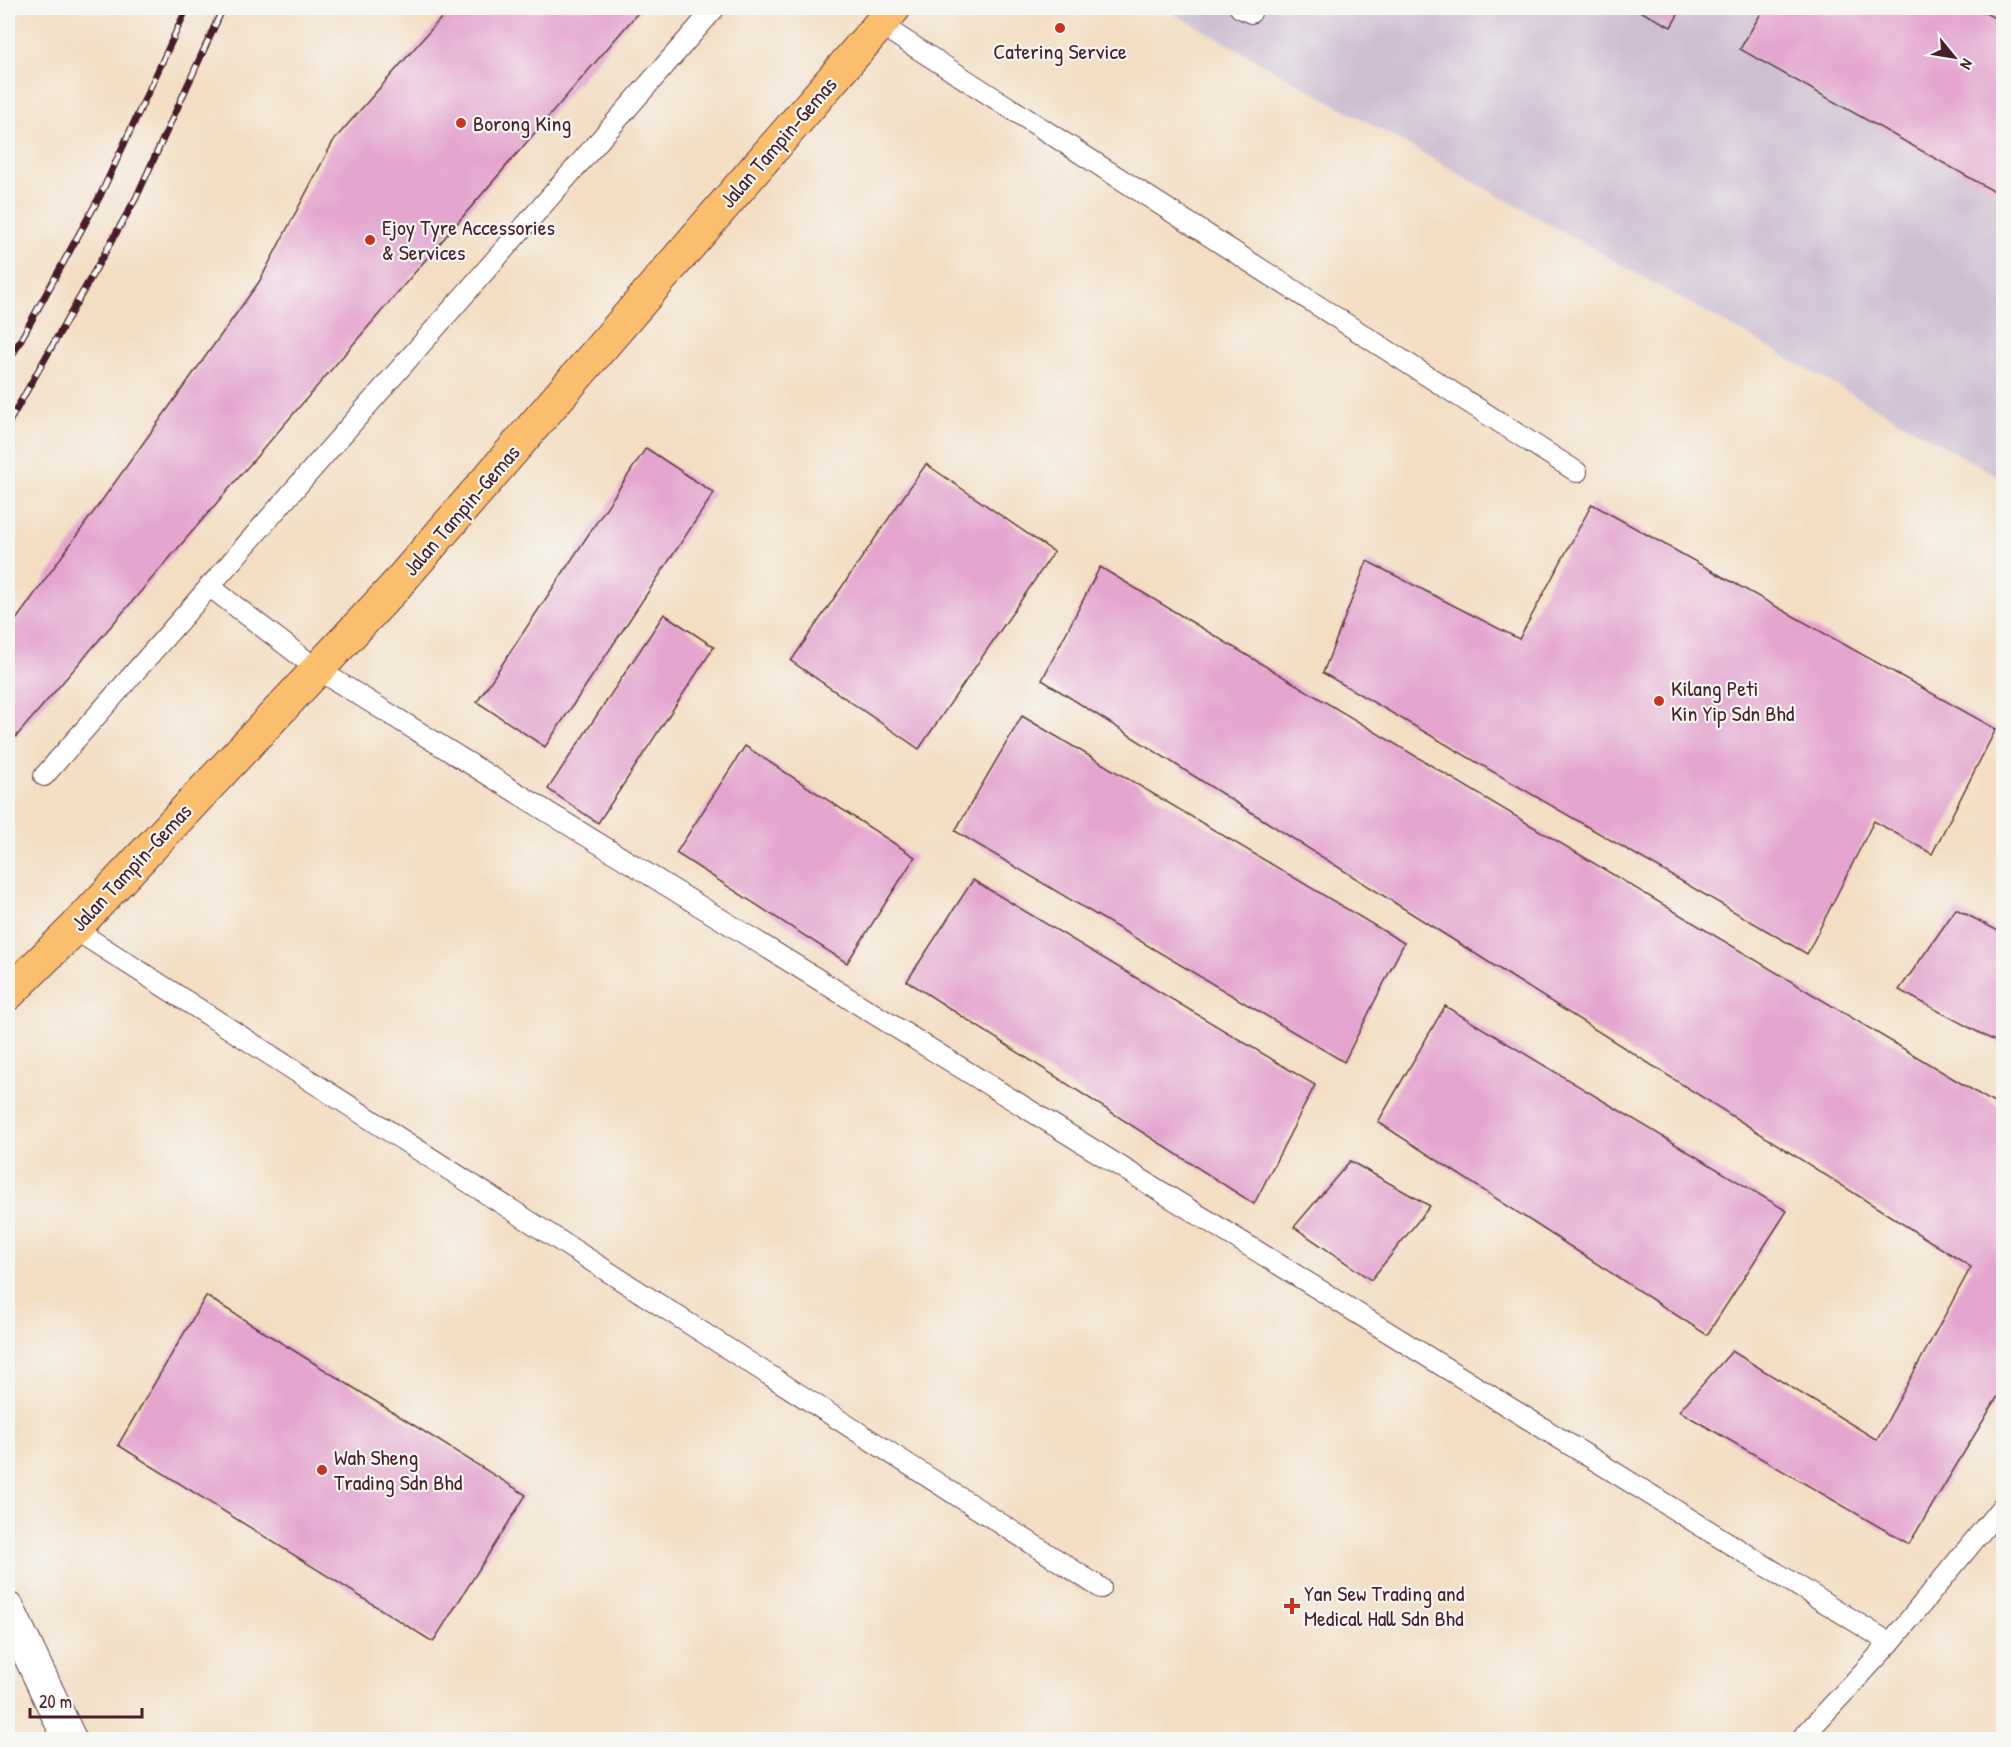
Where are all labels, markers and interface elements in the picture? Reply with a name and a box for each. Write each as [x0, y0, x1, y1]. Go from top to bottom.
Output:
marker: Catering Service [1053, 21, 1067, 35]
north arrow [1924, 27, 1984, 87]
place label: Catering Service [993, 36, 1127, 66]
text: N [1955, 55, 1979, 74]
street label: Jalan Tampin-Gemas [713, 70, 843, 214]
place label: Borong King [473, 108, 571, 138]
marker: Borong King [454, 116, 468, 130]
place label: Ejoy Tyre Accessories & Services [382, 212, 555, 267]
marker: Ejoy Tyre Accessories & Services [363, 233, 377, 247]
street label: Jalan Tampin-Gemas [396, 438, 526, 582]
place label: Kilang Peti Kin Yip Sdn Bhd [1671, 673, 1795, 728]
marker: Kilang Peti Kin Yip Sdn Bhd [1652, 694, 1666, 708]
street label: Jalan Tampin-Gemas [64, 797, 198, 937]
place label: Wah Sheng Trading Sdn Bhd [334, 1442, 463, 1497]
marker: Wah Sheng Trading Sdn Bhd [315, 1463, 329, 1477]
place label: Yan Sew Trading and Medical Hall Sdn Bhd [1304, 1578, 1465, 1633]
marker: Yan Sew Trading and Medical Hall Sdn Bhd [1285, 1599, 1299, 1613]
scale bar [30, 1681, 142, 1719]
text: 20 m [39, 1689, 72, 1714]

